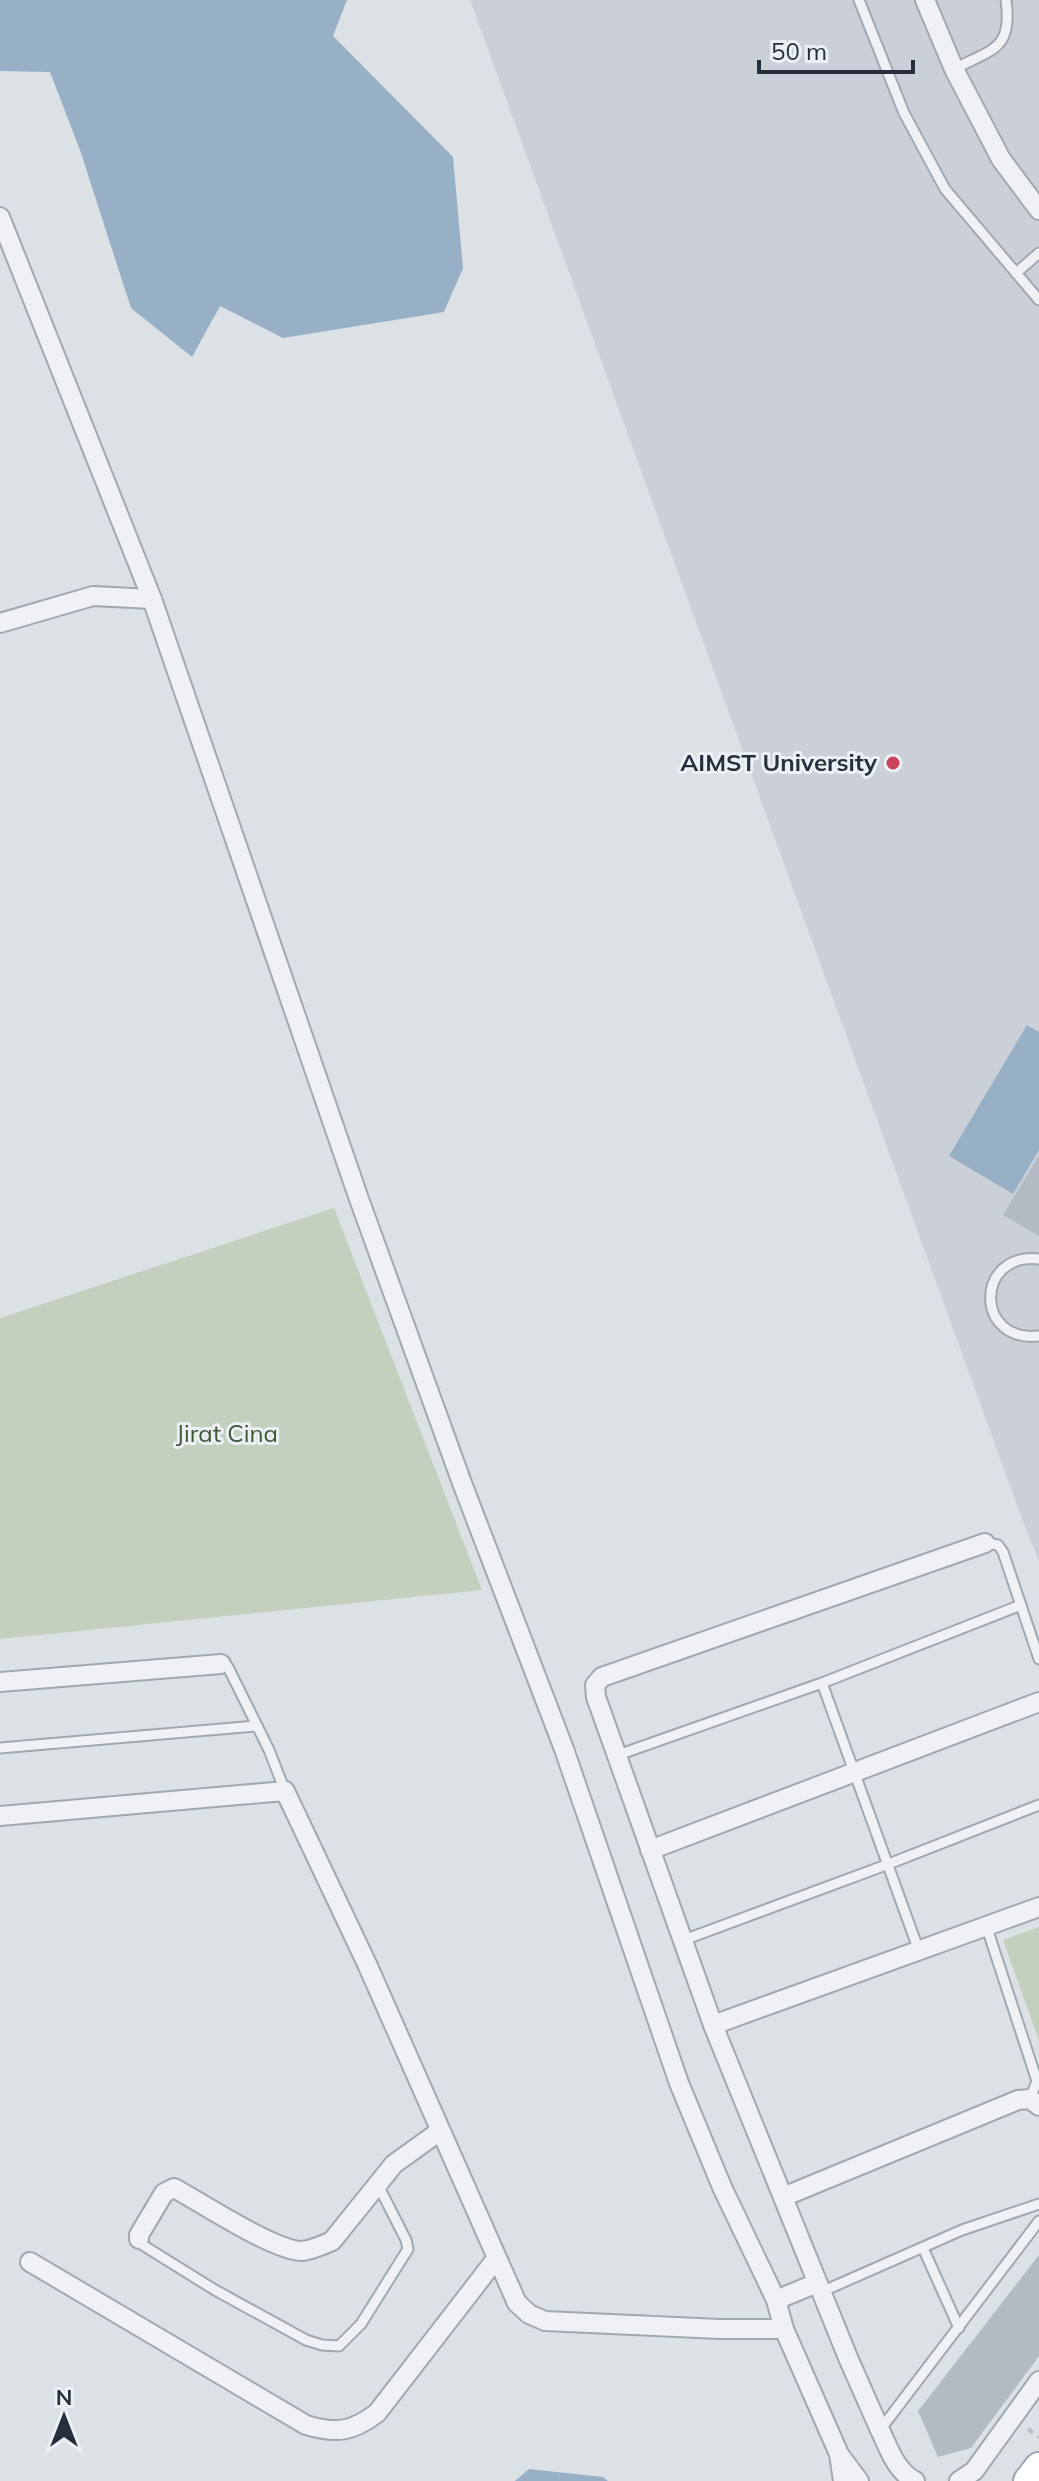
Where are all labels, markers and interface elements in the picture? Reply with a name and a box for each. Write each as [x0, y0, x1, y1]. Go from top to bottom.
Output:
scale bar [759, 24, 913, 74]
text: 50 m [771, 36, 827, 66]
place label: AIMST University [680, 747, 878, 777]
marker: AIMST University [884, 754, 902, 772]
park label: Jirat Cina [176, 1418, 278, 1448]
north arrow [24, 2377, 104, 2457]
text: N [56, 2383, 72, 2411]

